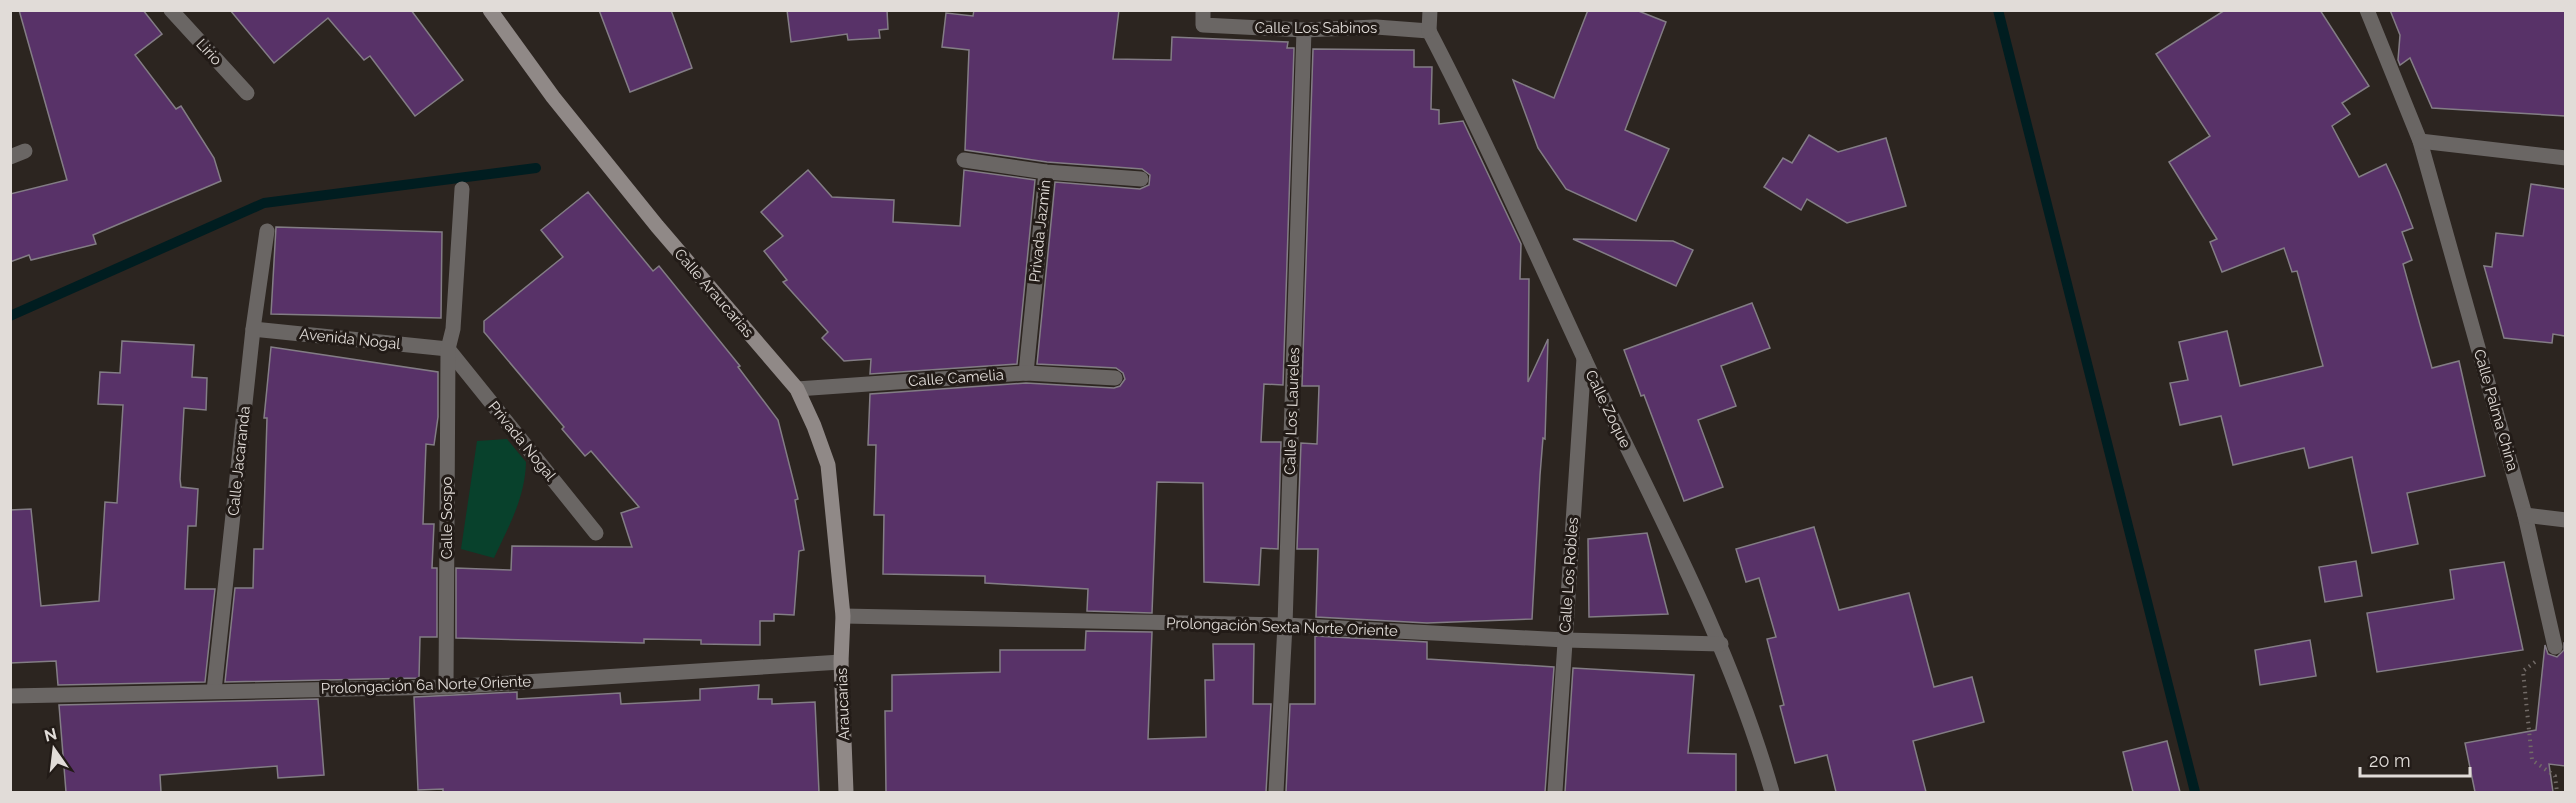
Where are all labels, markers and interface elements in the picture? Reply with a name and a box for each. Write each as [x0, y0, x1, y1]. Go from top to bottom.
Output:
street label: Calle Los Sabinos [1255, 19, 1377, 37]
street label: Lirio [192, 35, 226, 69]
street label: Privada Jazmín [1026, 179, 1054, 283]
street label: Calle Araucarias [671, 245, 757, 341]
street label: Avenida Nogal [299, 325, 402, 353]
street label: Calle Los Laureles [1281, 347, 1303, 475]
street label: Calle Palma China [2470, 347, 2522, 473]
street label: Calle Camelia [908, 366, 1004, 390]
street label: Calle Zoque [1581, 367, 1635, 451]
street label: Privada Nogal [484, 398, 560, 485]
street label: Calle Jacaranda [224, 405, 254, 517]
street label: Calle Sospo [438, 477, 456, 559]
street label: Calle Los Robles [1556, 517, 1582, 633]
street label: Prolongación Sexta Norte Oriente [1166, 614, 1398, 640]
street label: Araucarias [833, 667, 853, 741]
street label: Prolongación 6a Norte Oriente [320, 672, 532, 698]
north arrow [24, 719, 84, 779]
text: N [42, 724, 59, 746]
scale bar [2360, 740, 2470, 778]
text: 20 m [2369, 750, 2411, 771]

